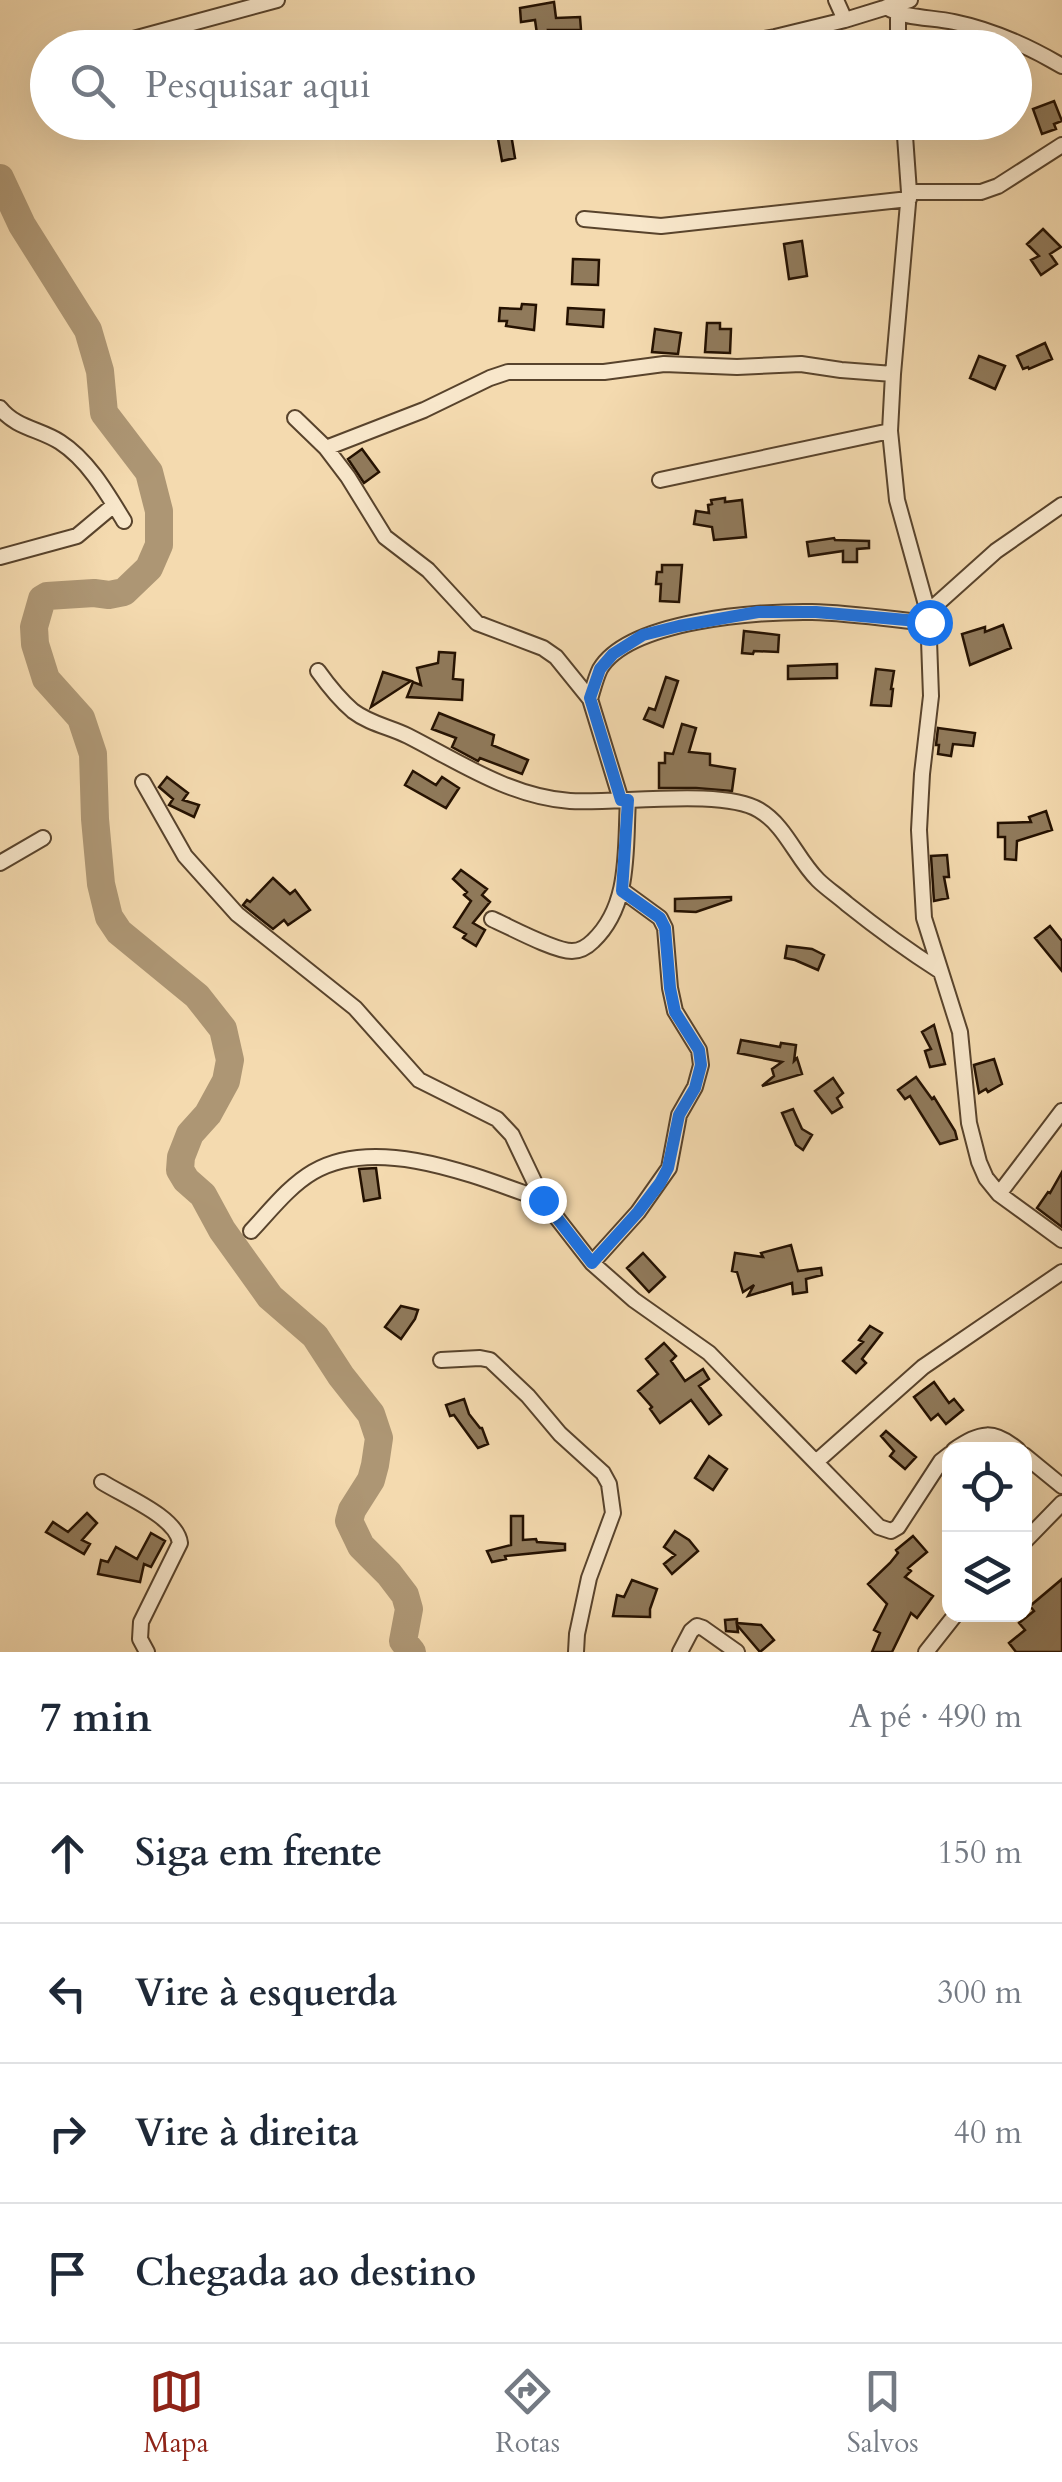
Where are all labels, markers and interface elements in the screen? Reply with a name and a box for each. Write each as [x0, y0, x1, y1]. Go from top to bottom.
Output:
search box [30, 30, 1032, 140]
icon: search [65, 58, 120, 113]
text: Pesquisar aqui [145, 59, 371, 111]
route start [907, 600, 953, 646]
route end [521, 1178, 567, 1224]
map controls [942, 1442, 1032, 1622]
button: locate [942, 1442, 1032, 1532]
button: layers [942, 1532, 1032, 1622]
text: 7 min [40, 1689, 152, 1746]
text: A pé · 490 m [849, 1695, 1022, 1739]
icon: ahead [40, 1826, 95, 1881]
text: Siga em frente [135, 1827, 382, 1879]
text: 150 m [937, 1831, 1022, 1875]
icon: left [40, 1966, 95, 2021]
text: Vire à esquerda [135, 1967, 397, 2019]
text: 300 m [937, 1971, 1022, 2015]
icon: right [40, 2106, 95, 2161]
text: Vire à direita [135, 2107, 359, 2159]
text: 40 m [954, 2111, 1022, 2155]
icon: arrive [40, 2246, 95, 2301]
text: Chegada ao destino [135, 2247, 476, 2299]
tab: Mapa [143, 2364, 209, 2462]
tab: Rotas [495, 2364, 560, 2462]
tab: Salvos [847, 2364, 919, 2462]

